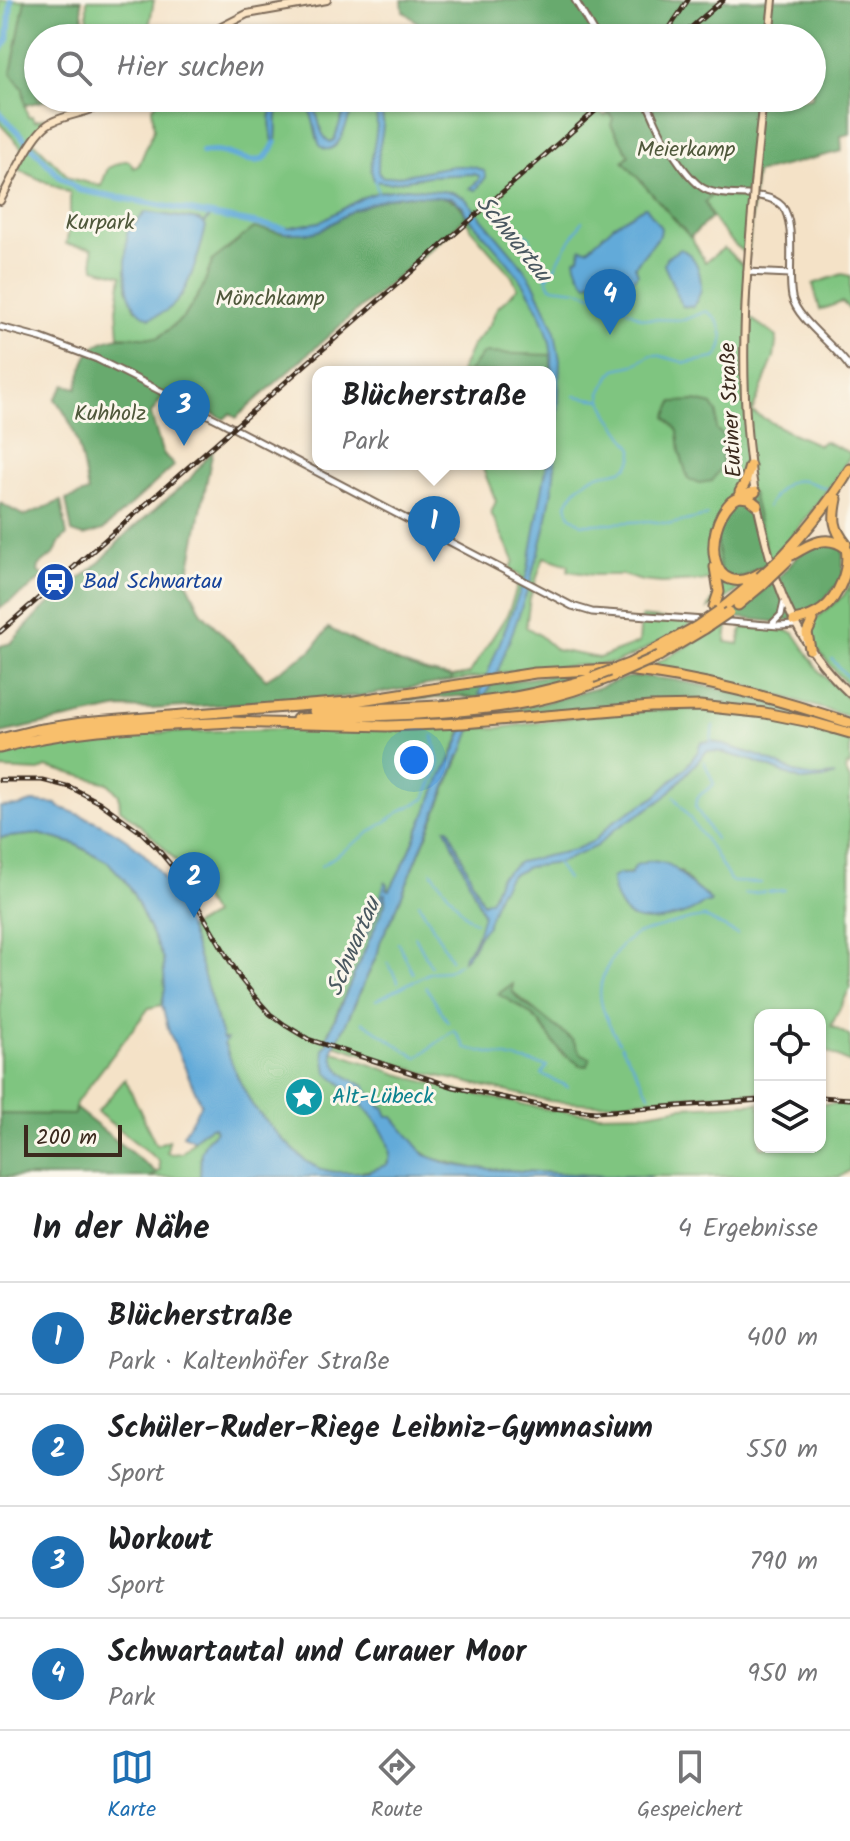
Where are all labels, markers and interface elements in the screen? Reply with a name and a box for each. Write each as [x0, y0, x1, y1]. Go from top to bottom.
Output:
search box [24, 24, 826, 112]
text: Hier suchen [116, 44, 265, 92]
icon: search [52, 46, 96, 90]
park label: Meierkamp [637, 133, 736, 168]
water label: Schwartau [465, 186, 562, 293]
park label: Kurpark [65, 206, 135, 241]
pin: 4 [584, 269, 636, 335]
park label: Mönchkamp [215, 282, 325, 317]
street label: Eutiner Straße [711, 341, 753, 479]
popup [312, 366, 556, 470]
text: Blücherstraße [342, 373, 526, 421]
pin: 3 [158, 380, 210, 446]
park label: Kuhholz [74, 397, 146, 432]
text: Park [342, 421, 389, 463]
pin: 1 [408, 496, 460, 562]
station icon: Bad Schwartau [34, 561, 76, 603]
place label: Bad Schwartau [83, 565, 223, 600]
your location [394, 740, 434, 780]
pin: 2 [168, 852, 220, 918]
water label: Schwartau [316, 889, 393, 1002]
map controls [754, 1009, 826, 1153]
button: locate [754, 1009, 826, 1081]
place icon: Alt-Lübeck [283, 1076, 325, 1118]
place label: Alt-Lübeck [332, 1080, 434, 1115]
button: layers [754, 1081, 826, 1153]
scale bar [24, 1121, 122, 1157]
text: 200 m [36, 1121, 97, 1156]
text: In der Nähe [32, 1202, 210, 1256]
text: 4 Ergebnisse [678, 1208, 818, 1250]
text: Blücherstraße [108, 1293, 292, 1341]
text: 1 [54, 1317, 62, 1359]
text: 400 m [747, 1317, 818, 1359]
text: Park · Kaltenhöfer Straße [108, 1341, 389, 1383]
text: Schüler-Ruder-Riege Leibniz-Gymnasium [108, 1405, 653, 1453]
text: 2 [50, 1429, 66, 1471]
text: 550 m [746, 1429, 818, 1471]
text: Sport [108, 1453, 165, 1495]
text: Workout [108, 1517, 213, 1565]
text: 3 [51, 1541, 65, 1583]
text: 790 m [749, 1541, 818, 1583]
text: Sport [108, 1565, 165, 1607]
text: Schwartautal und Curauer Moor [108, 1629, 526, 1677]
text: 4 [51, 1653, 65, 1695]
text: 950 m [747, 1653, 818, 1695]
text: Park [108, 1677, 155, 1719]
tab: Karte [107, 1745, 156, 1828]
tab: Route [371, 1745, 423, 1828]
tab: Gespeichert [637, 1745, 743, 1828]

